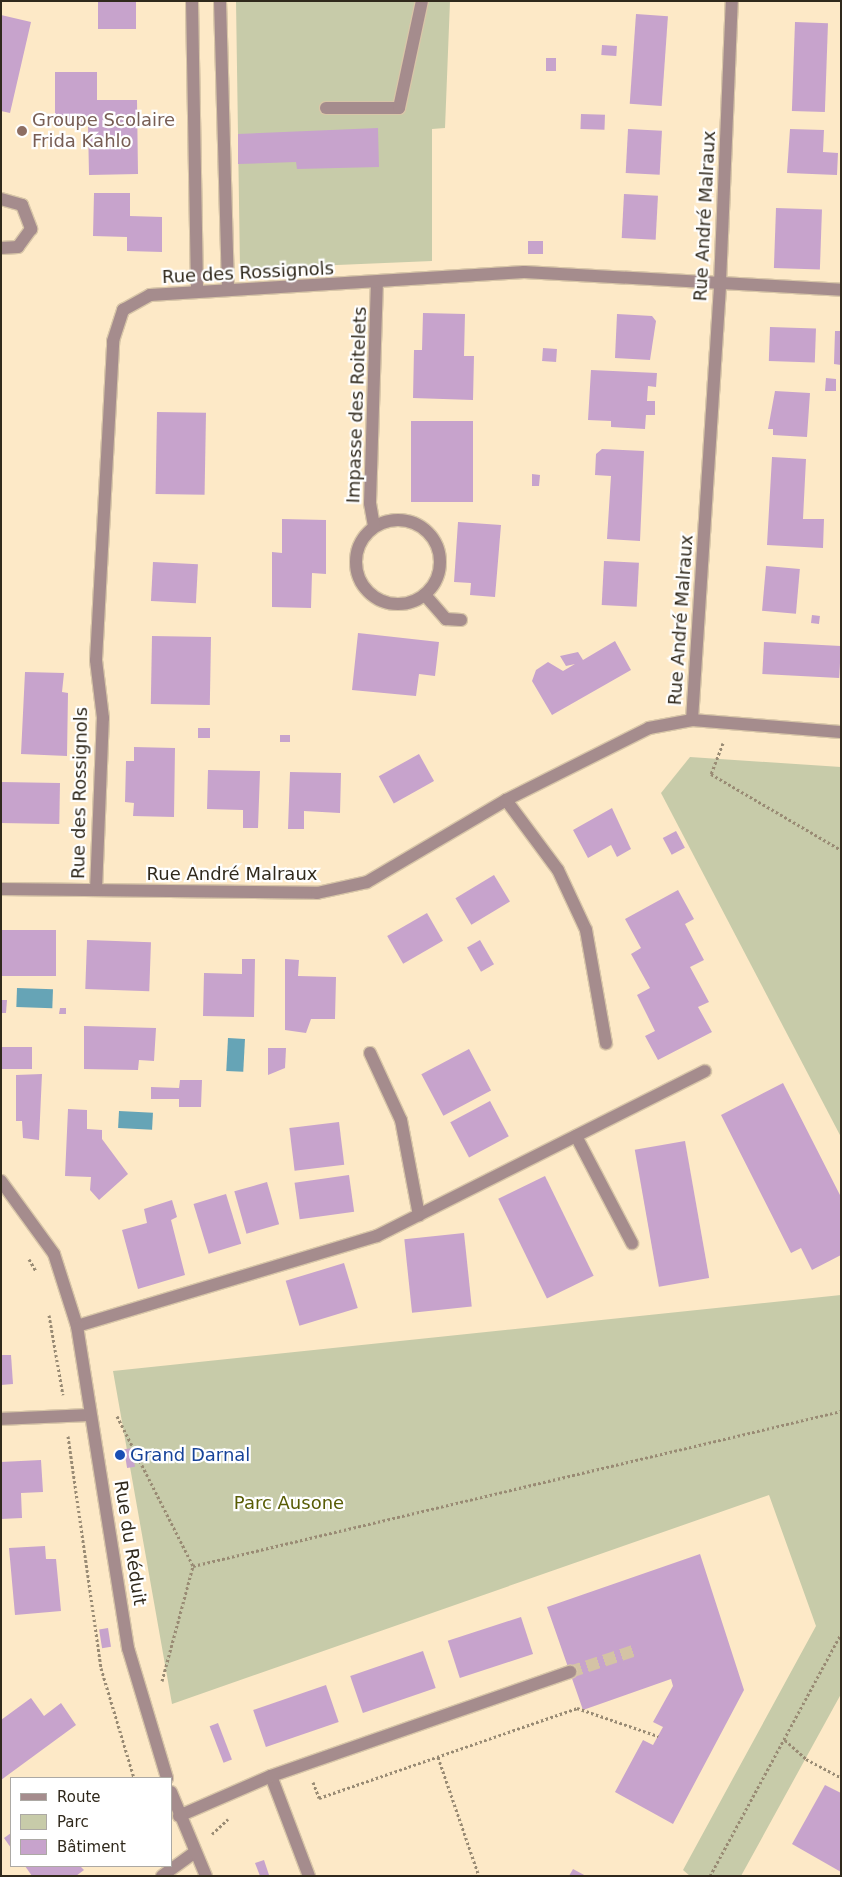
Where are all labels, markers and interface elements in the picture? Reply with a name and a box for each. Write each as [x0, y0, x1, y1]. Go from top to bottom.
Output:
place label: Groupe Scolaire Frida Kahlo [32, 110, 175, 152]
marker: Groupe Scolaire Frida Kahlo [16, 125, 28, 137]
street label: Rue André Malraux [690, 130, 720, 302]
street label: Rue des Rossignols [161, 258, 335, 288]
street label: Impasse des Roitelets [343, 306, 371, 504]
street label: Rue André Malraux [664, 534, 698, 706]
street label: Rue des Rossignols [68, 707, 92, 879]
street label: Rue André Malraux [147, 863, 317, 885]
place label: Grand Darnal [130, 1444, 250, 1466]
marker: Grand Darnal [114, 1449, 126, 1461]
street label: Rue du Réduit [109, 1479, 151, 1607]
park label: Parc Ausone [234, 1492, 344, 1514]
legend [10, 1777, 172, 1867]
text: Route [57, 1788, 101, 1806]
text: Parc [57, 1813, 89, 1831]
text: Bâtiment [57, 1838, 126, 1856]

